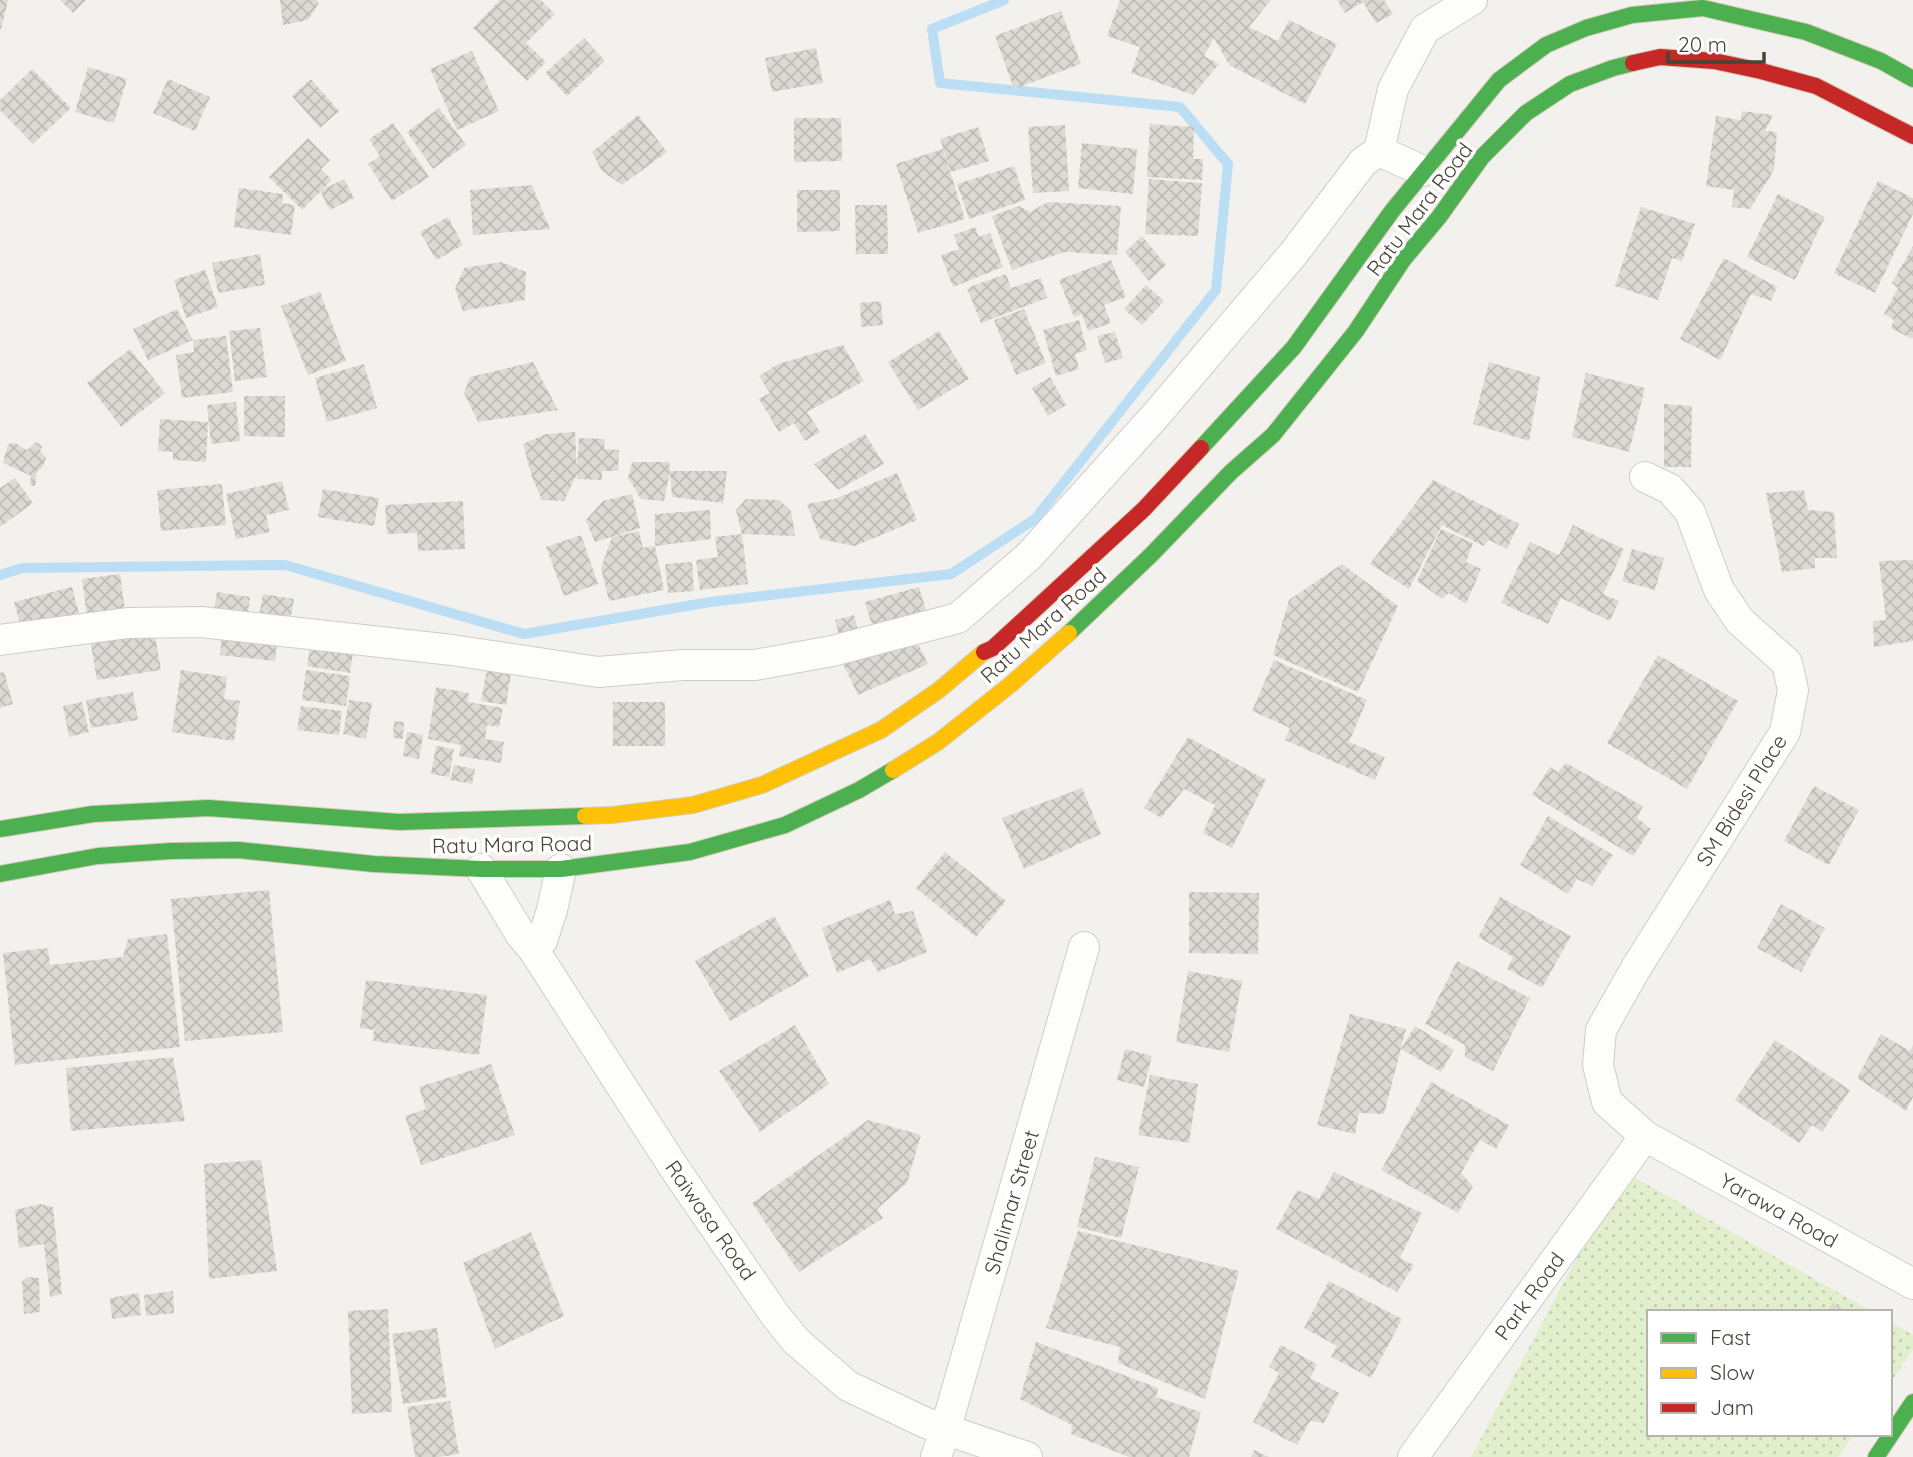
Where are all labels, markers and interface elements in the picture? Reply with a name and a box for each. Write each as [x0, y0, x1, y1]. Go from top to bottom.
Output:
scale bar [1668, 21, 1764, 65]
text: 20 m [1678, 31, 1727, 57]
street label: Ratu Mara Road [1360, 137, 1478, 281]
street label: Ratu Mara Road [975, 562, 1111, 688]
street label: SM Bidesi Place [1690, 729, 1792, 871]
street label: Ratu Mara Road [432, 830, 592, 858]
street label: Shalimar Street [978, 1127, 1044, 1277]
street label: Raiwasa Road [660, 1155, 762, 1285]
street label: Yarawa Road [1716, 1167, 1842, 1253]
street label: Park Road [1488, 1247, 1570, 1345]
legend [1647, 1310, 1892, 1436]
text: Fast [1710, 1324, 1751, 1350]
text: Slow [1710, 1359, 1755, 1385]
text: Jam [1710, 1394, 1754, 1420]

